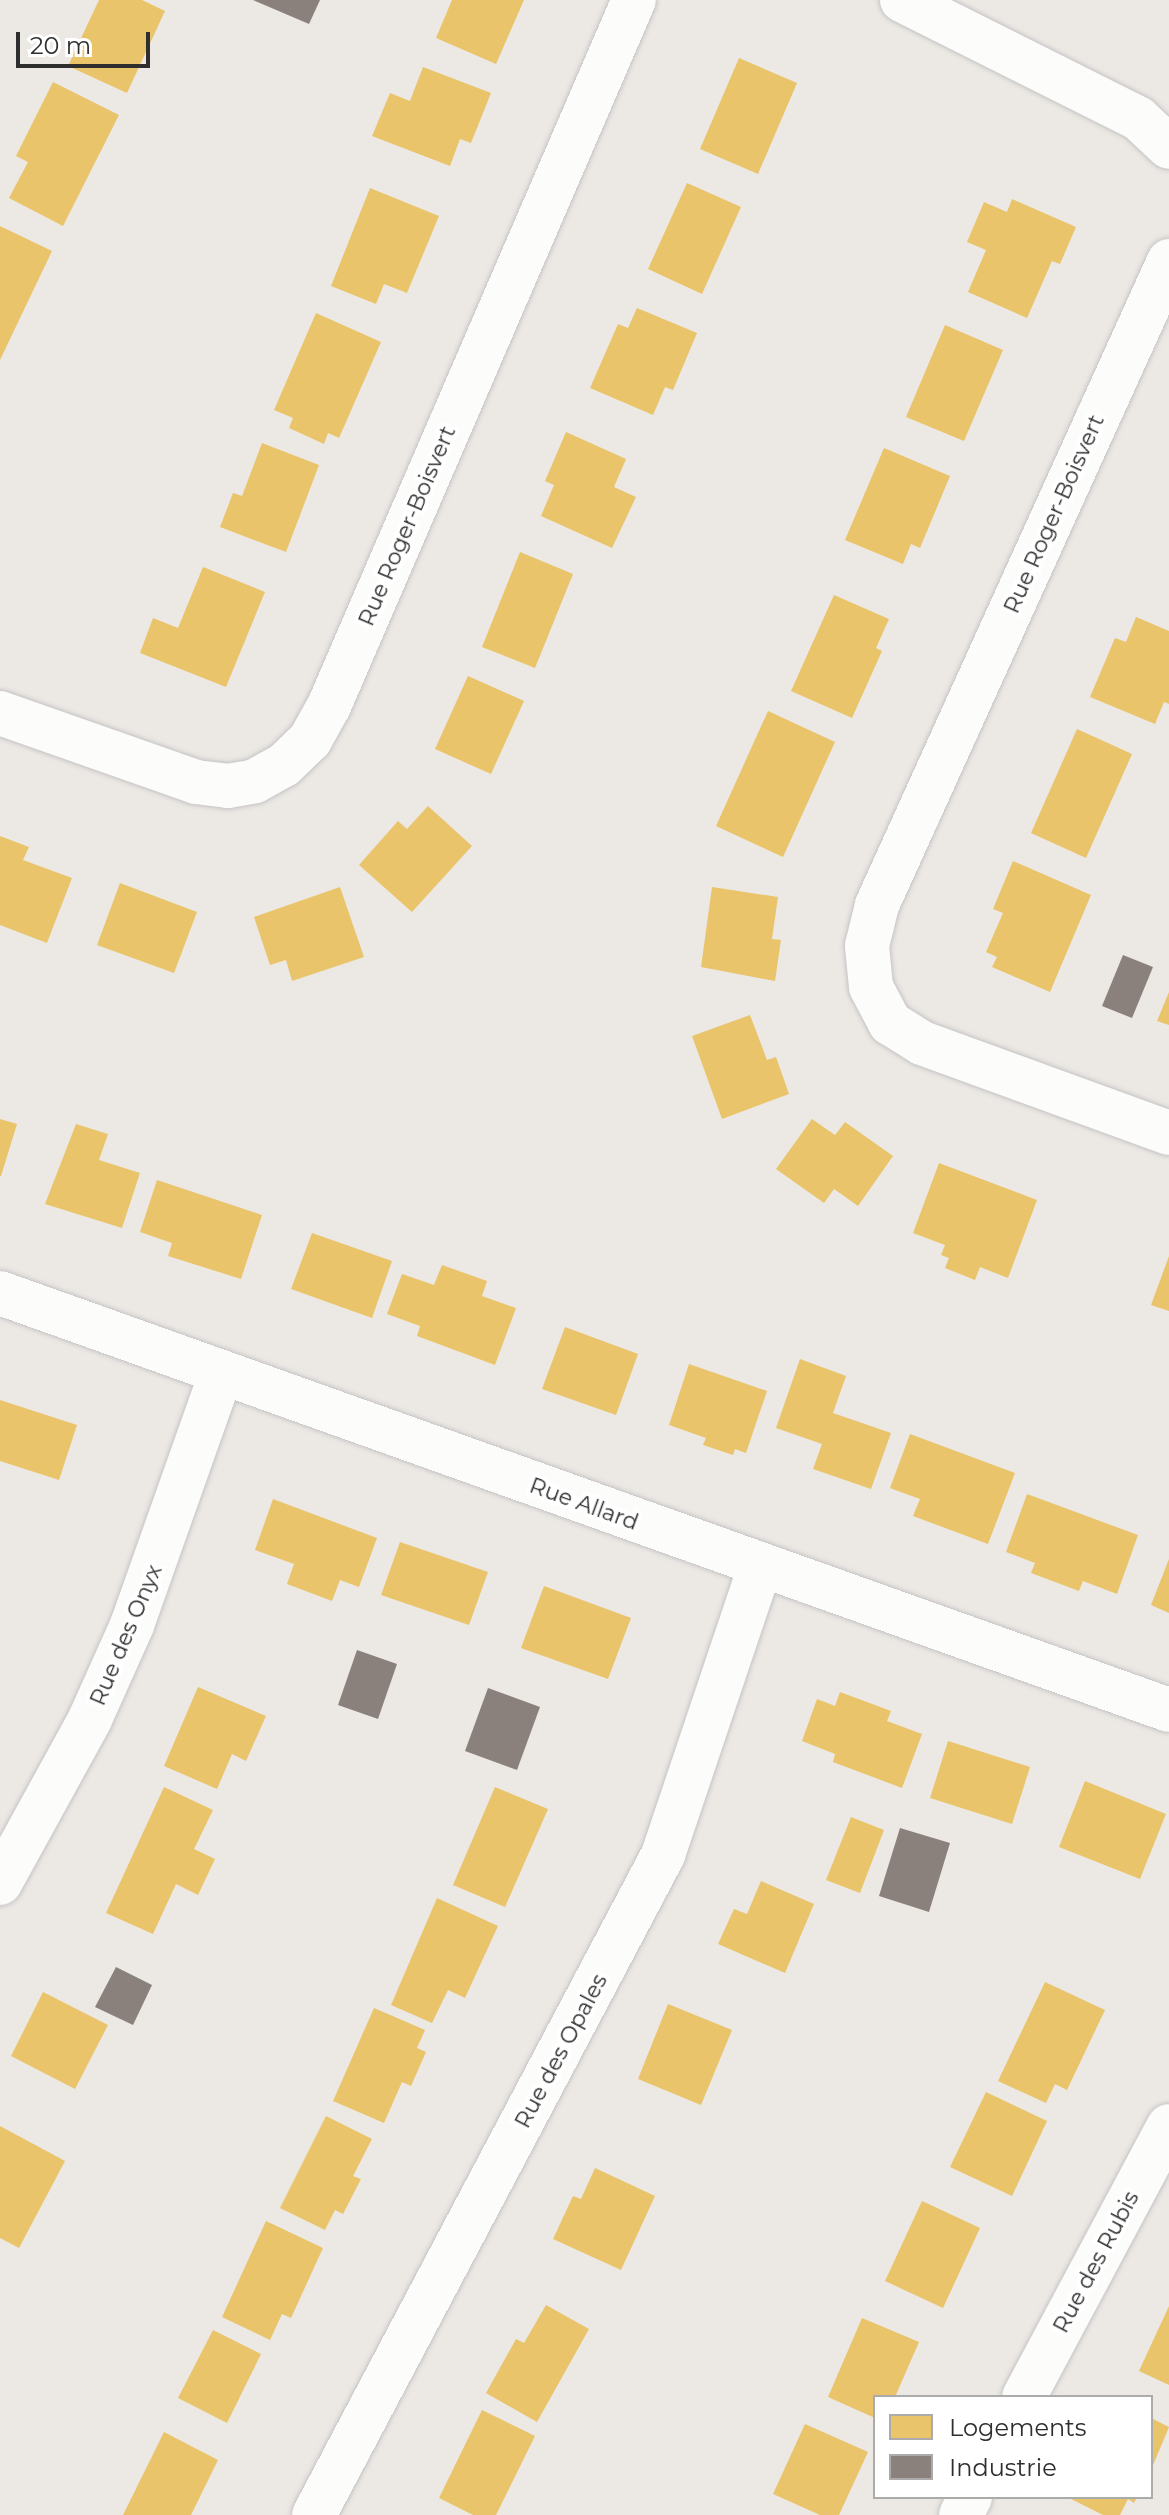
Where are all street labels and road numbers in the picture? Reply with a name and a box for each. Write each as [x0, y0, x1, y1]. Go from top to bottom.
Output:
street label: Rue Roger-Boisvert [998, 411, 1110, 617]
street label: Rue Roger-Boisvert [353, 422, 461, 630]
street label: Rue Allard [526, 1472, 642, 1536]
street label: Rue des Onyx [84, 1561, 168, 1709]
street label: Rue des Opales [509, 1969, 613, 2133]
street label: Rue des Rubis [1048, 2187, 1144, 2337]

